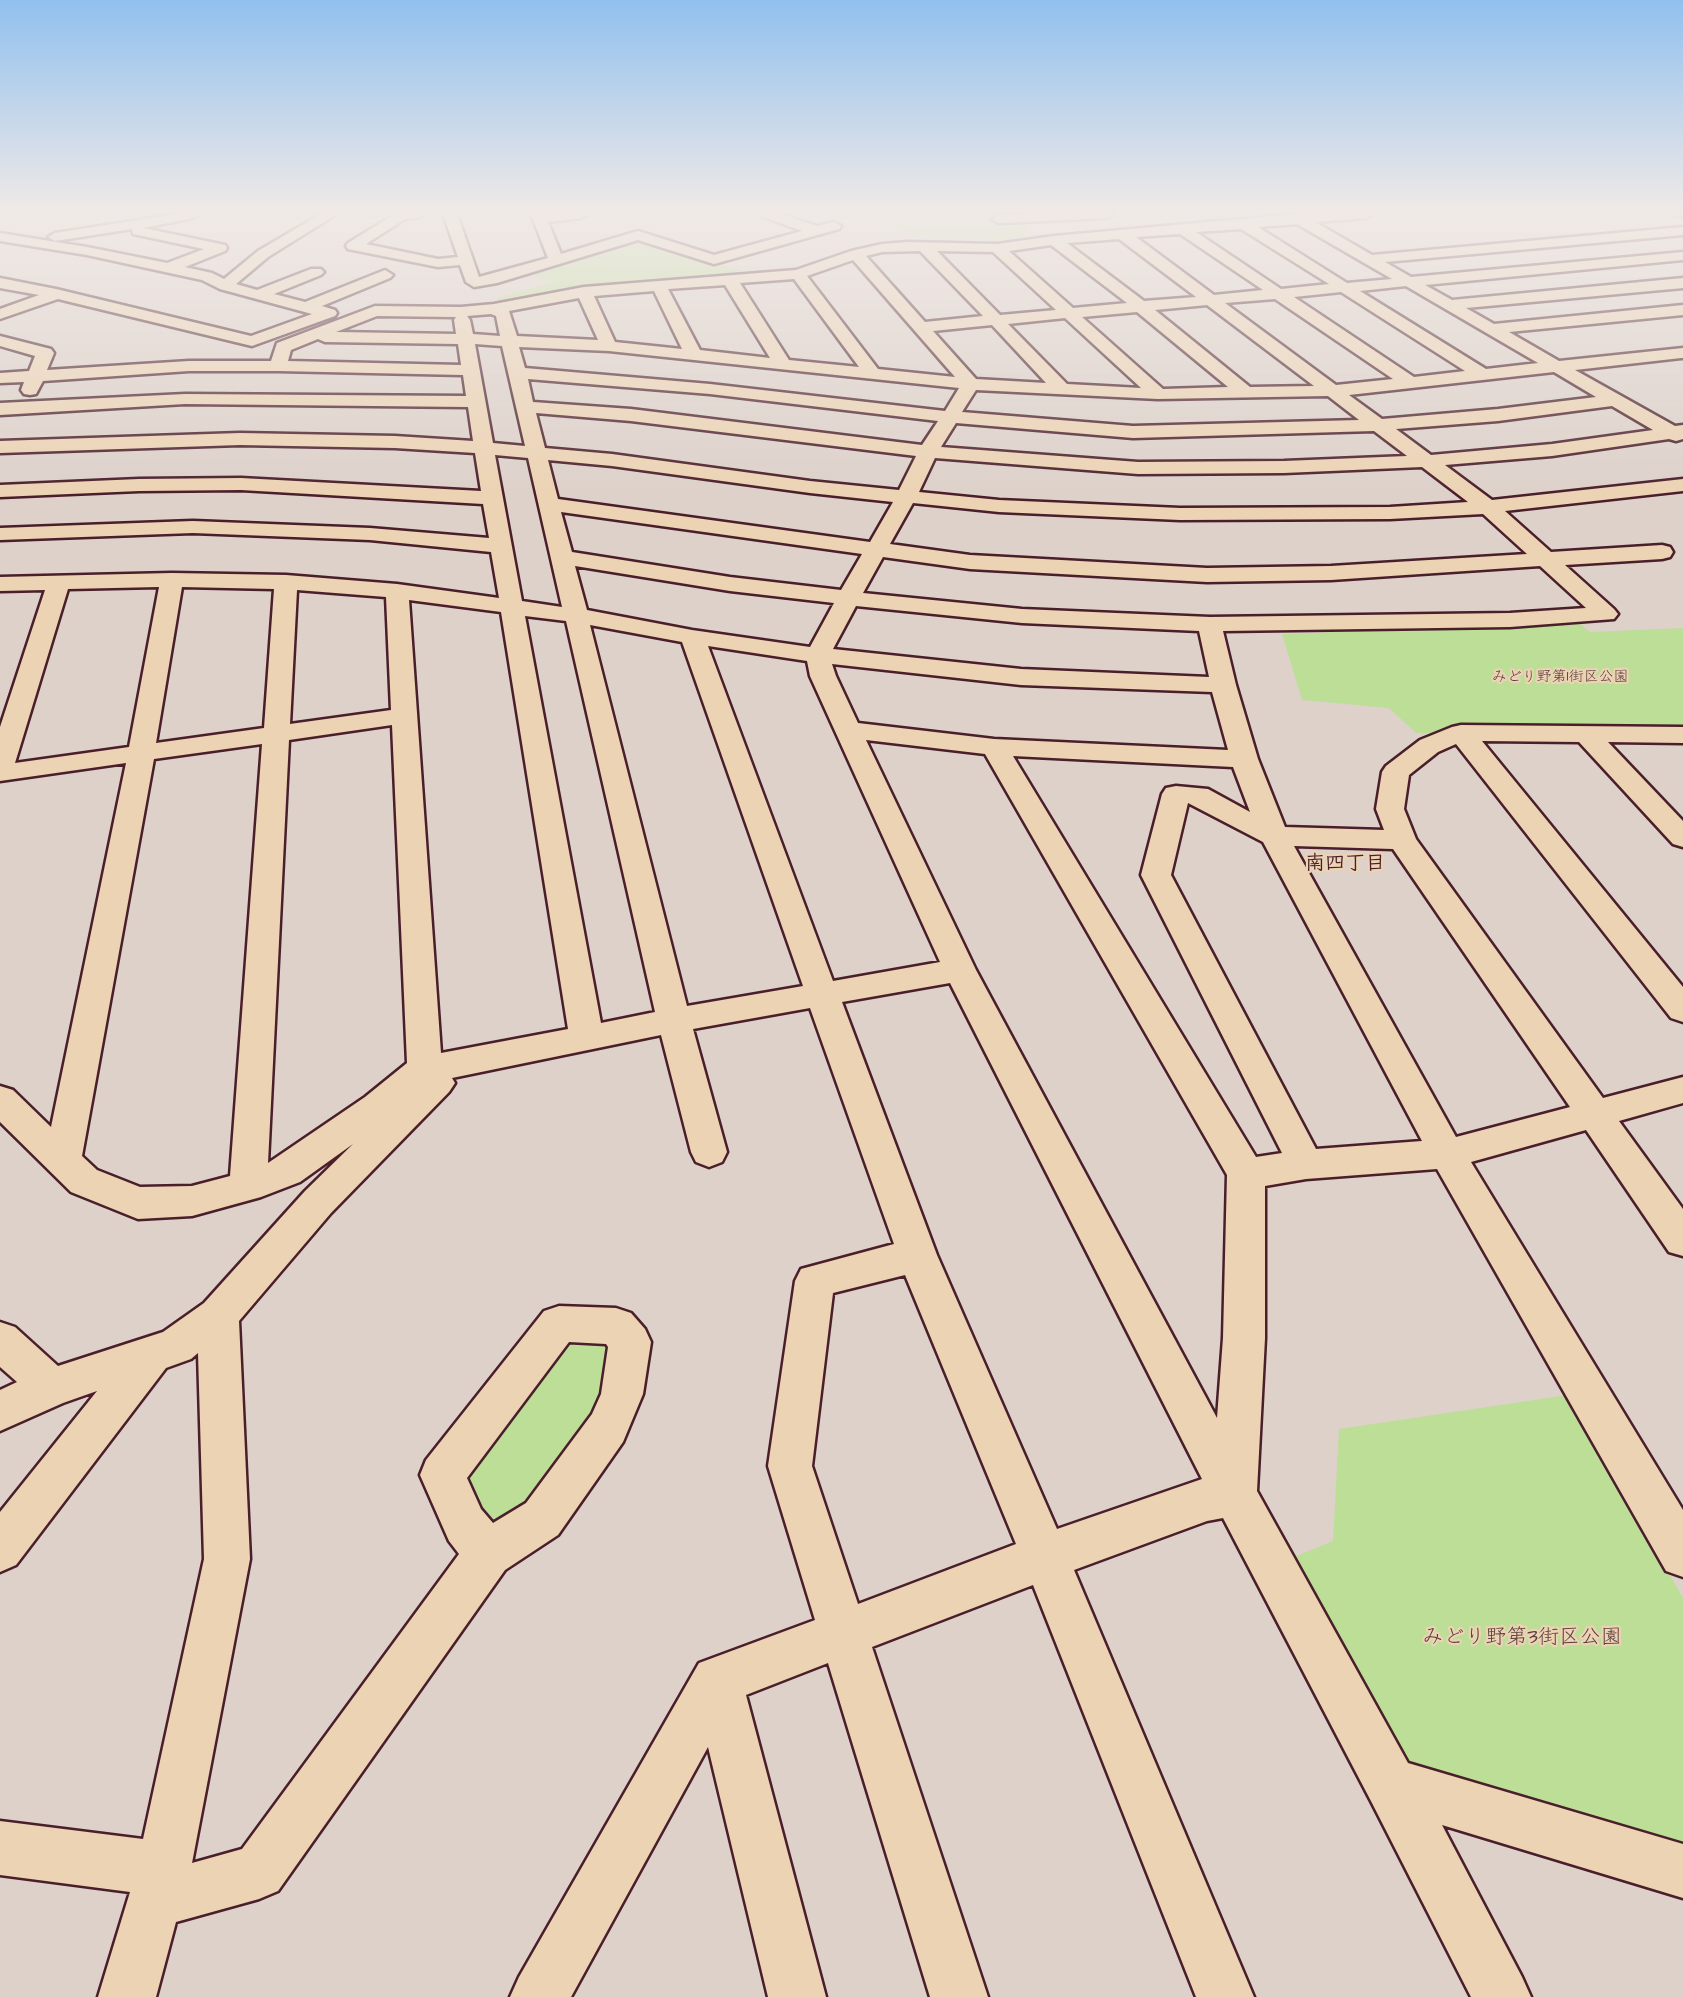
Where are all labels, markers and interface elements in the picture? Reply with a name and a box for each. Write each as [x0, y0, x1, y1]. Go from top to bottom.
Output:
park label: みどり野第1街区公園 [1492, 669, 1628, 687]
district label: 南四丁目 [1305, 853, 1385, 877]
park label: みどり野第3街区公園 [1422, 1626, 1622, 1652]

